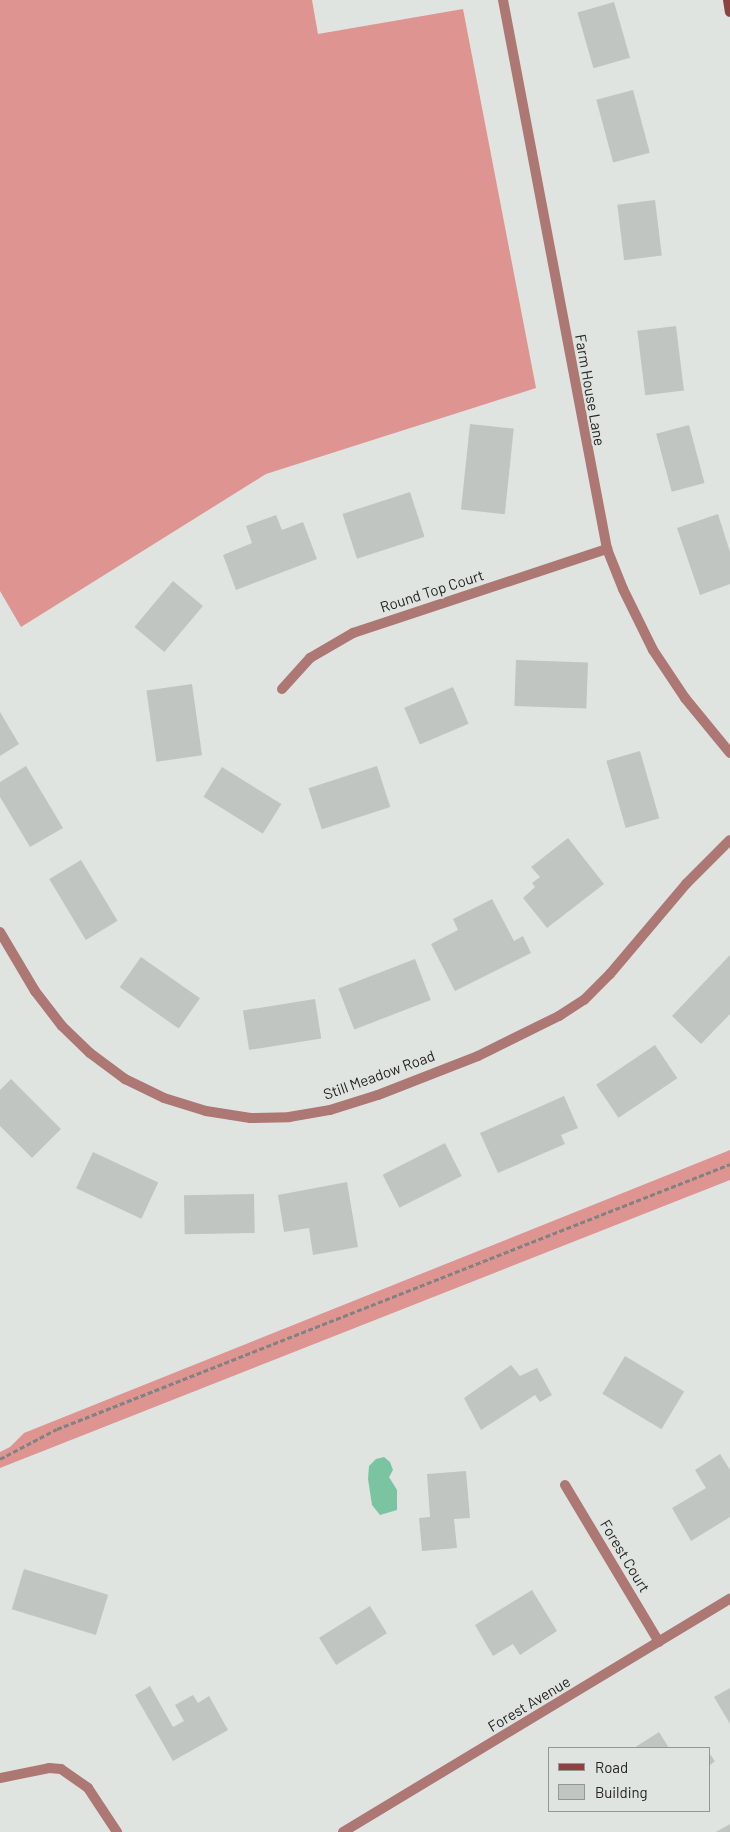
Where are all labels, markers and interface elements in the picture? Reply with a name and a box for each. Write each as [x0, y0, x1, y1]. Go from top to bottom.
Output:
street label: Farm House Lane [571, 333, 609, 447]
street label: Round Top Court [378, 566, 486, 616]
street label: Still Meadow Road [321, 1046, 437, 1104]
street label: Forest Court [596, 1516, 654, 1596]
street label: Forest Avenue [485, 1672, 573, 1736]
legend [548, 1747, 710, 1812]
text: Road [595, 1758, 628, 1776]
text: Building [595, 1783, 648, 1801]

